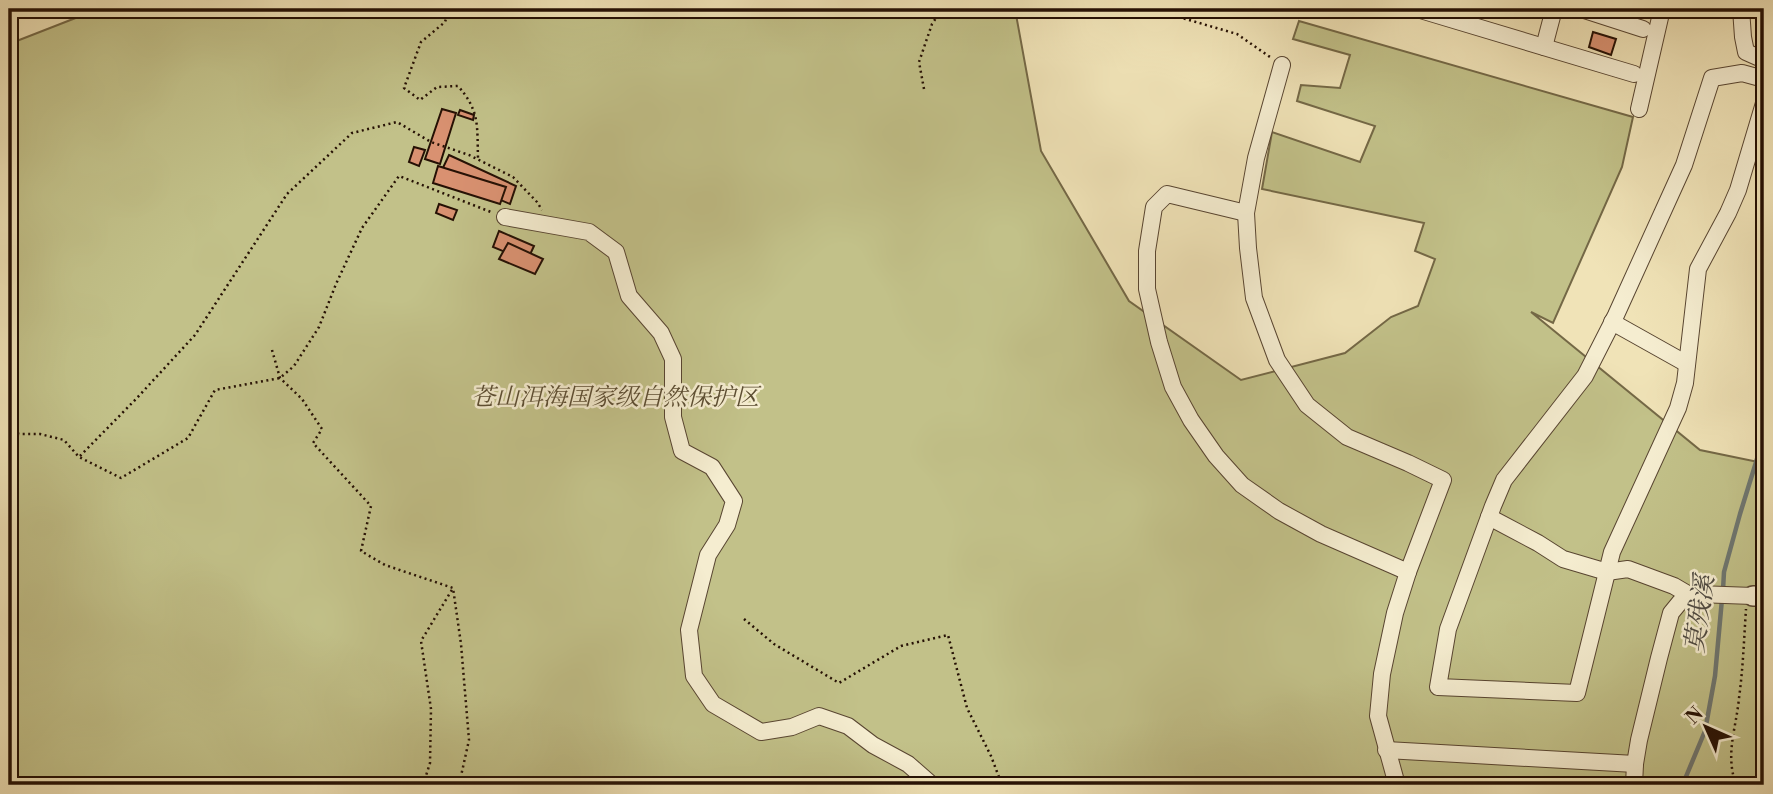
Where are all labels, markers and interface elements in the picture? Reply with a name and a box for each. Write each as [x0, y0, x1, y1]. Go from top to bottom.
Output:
park label: 苍山洱海国家级自然保护区 [471, 383, 762, 413]
water label: 莫残溪 [1679, 570, 1722, 655]
north arrow [1672, 692, 1742, 762]
text: N [1681, 702, 1708, 729]

